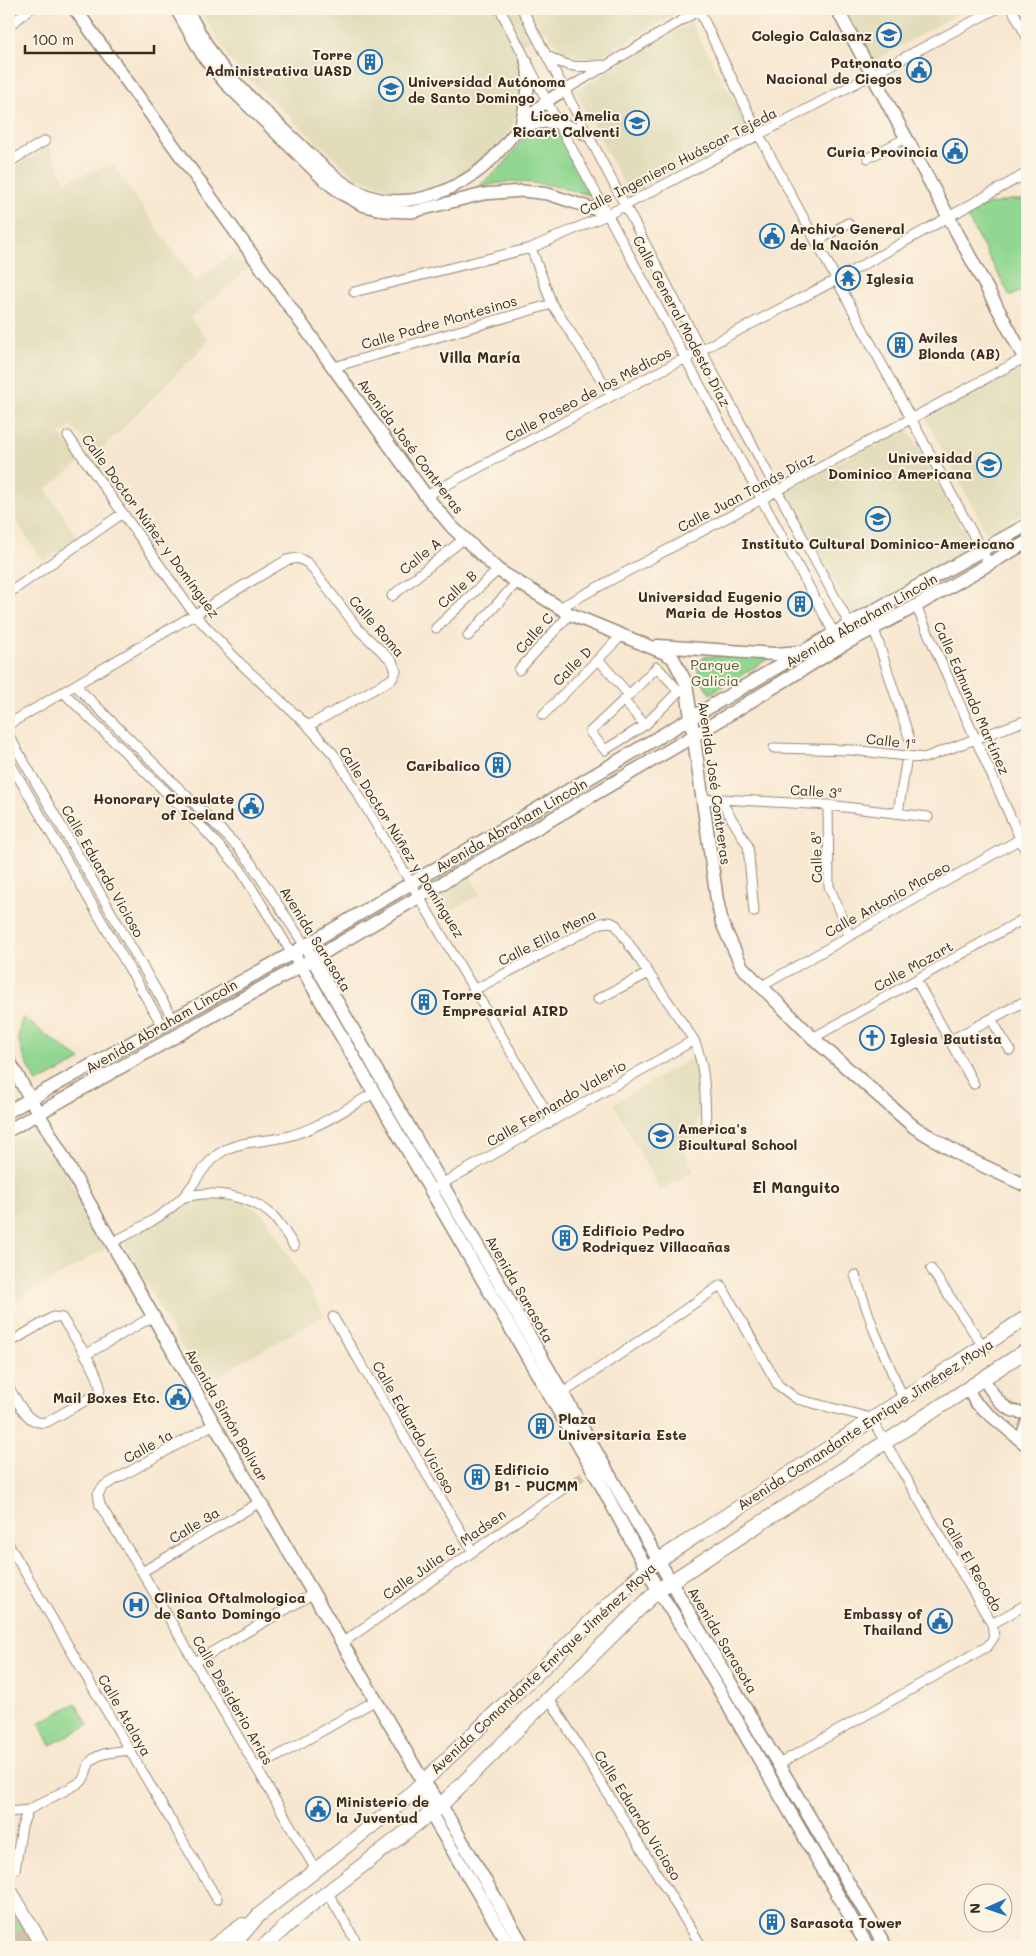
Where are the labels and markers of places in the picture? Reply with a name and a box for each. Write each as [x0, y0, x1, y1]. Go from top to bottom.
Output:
school or university icon: Colegio Calasanz [876, 22, 902, 48]
place label: Colegio Calasanz [751, 26, 872, 45]
place label: Torre Administrativa UASD [205, 45, 352, 80]
building icon: Torre Administrativa UASD [357, 49, 383, 75]
place label: Patronato Nacional de Ciegos [766, 53, 902, 88]
public building icon: Patronato Nacional de Ciegos [906, 57, 932, 83]
place label: Universidad Autónoma de Santo Domingo [408, 72, 566, 107]
school or university icon: Universidad Autónoma de Santo Domingo [378, 76, 404, 102]
place label: Liceo Amelia Ricart Calventi [512, 106, 620, 141]
school or university icon: Liceo Amelia Ricart Calventi [624, 110, 650, 136]
public building icon: Curia Provincia [942, 138, 968, 164]
place label: Curia Provincia [827, 142, 938, 161]
place label: Archivo General de la Nación [790, 219, 905, 254]
public building icon: Archivo General de la Nación [759, 223, 785, 249]
temple icon: Iglesia [835, 265, 861, 291]
place label: Iglesia [866, 269, 914, 288]
place label: Aviles Blonda (AB) [918, 328, 1000, 363]
building icon: Aviles Blonda (AB) [887, 332, 913, 358]
place label: Universidad Dominico Americana [828, 448, 972, 483]
school or university icon: Universidad Dominico Americana [976, 452, 1002, 478]
school or university icon: Instituto Cultural Dominico-Americano [865, 506, 891, 532]
place label: Instituto Cultural Dominico-Americano [742, 534, 1015, 553]
place label: Universidad Eugenio Maria de Hostos [638, 587, 782, 622]
building icon: Universidad Eugenio Maria de Hostos [787, 591, 813, 617]
building icon: Caribalico [485, 752, 511, 778]
place label: Caribalico [406, 756, 480, 775]
place label: Honorary Consulate of Iceland [93, 789, 234, 824]
public building icon: Honorary Consulate of Iceland [238, 793, 264, 819]
place label: Torre Empresarial AIRD [442, 985, 568, 1020]
building icon: Torre Empresarial AIRD [411, 989, 437, 1015]
church icon: Iglesia Bautista [859, 1025, 885, 1051]
place label: Iglesia Bautista [890, 1029, 1002, 1048]
place label: America's Bicultural School [678, 1119, 797, 1154]
school or university icon: America's Bicultural School [648, 1123, 674, 1149]
place label: Edificio Pedro Rodriquez Villacañas [582, 1221, 730, 1256]
building icon: Edificio Pedro Rodriquez Villacañas [552, 1225, 578, 1251]
public building icon: Mail Boxes Etc. [165, 1384, 191, 1410]
place label: Mail Boxes Etc. [53, 1388, 160, 1407]
place label: Plaza Universitaria Este [558, 1409, 687, 1444]
building icon: Plaza Universitaria Este [528, 1413, 554, 1439]
place label: Edificio B1 - PUCMM [494, 1460, 578, 1495]
building icon: Edificio B1 - PUCMM [464, 1464, 490, 1490]
place label: Clinica Oftalmologica de Santo Domingo [154, 1588, 306, 1623]
hospital icon: Clinica Oftalmologica de Santo Domingo [123, 1592, 149, 1618]
place label: Embassy of Thailand [843, 1604, 923, 1639]
public building icon: Embassy of Thailand [927, 1608, 953, 1634]
place label: Ministerio de la Juventud [336, 1792, 429, 1827]
public building icon: Ministerio de la Juventud [305, 1796, 331, 1822]
building icon: Sarasota Tower [759, 1909, 785, 1935]
place label: Sarasota Tower [790, 1913, 902, 1932]

